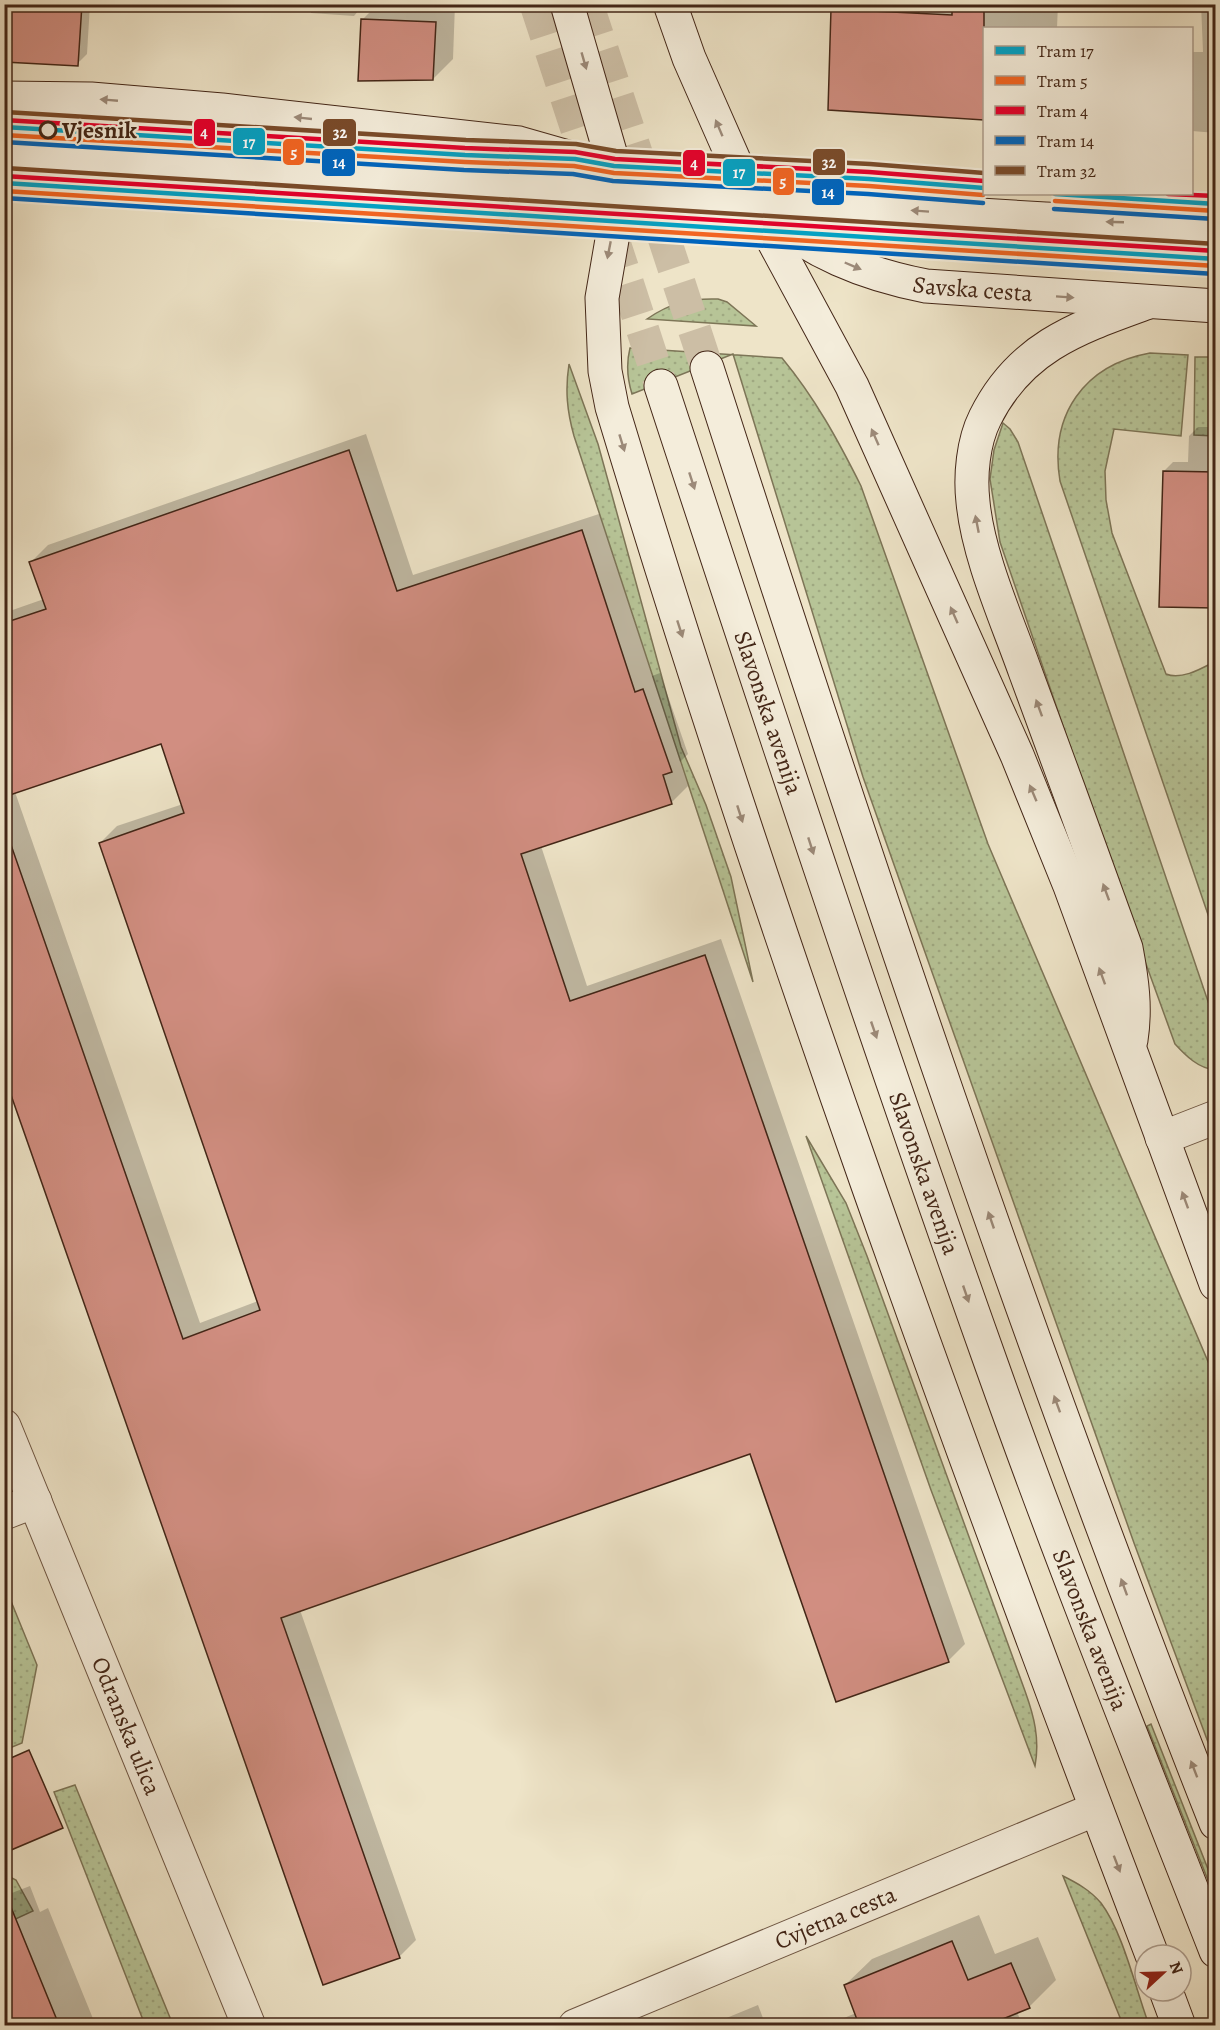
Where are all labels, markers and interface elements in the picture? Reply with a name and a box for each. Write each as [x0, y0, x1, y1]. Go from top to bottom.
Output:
legend [983, 27, 1193, 195]
text: Tram 17 [1037, 39, 1094, 63]
one-way arrow [580, 52, 589, 70]
text: Tram 5 [1037, 69, 1088, 93]
one-way arrow [99, 96, 118, 105]
text: Tram 4 [1037, 99, 1088, 123]
place label: Vjesnik [61, 114, 137, 146]
one-way arrow [294, 114, 313, 123]
line badge: 4 [193, 118, 216, 147]
line badge: 32 [322, 118, 357, 147]
one-way arrow [714, 119, 724, 137]
marker: Vjesnik [39, 121, 57, 139]
text: 4 [200, 122, 208, 144]
text: 32 [333, 122, 348, 144]
line badge: 17 [232, 127, 266, 156]
text: Tram 14 [1037, 129, 1094, 153]
text: 17 [243, 132, 255, 154]
line badge: 5 [282, 138, 305, 166]
text: 5 [291, 142, 298, 164]
line badge: 14 [321, 148, 356, 177]
line badge: 32 [812, 148, 846, 176]
line badge: 4 [682, 149, 706, 177]
text: 14 [332, 152, 346, 174]
text: 32 [822, 152, 837, 174]
text: 4 [690, 153, 698, 175]
line badge: 17 [722, 158, 756, 187]
text: Tram 32 [1037, 159, 1096, 183]
text: 17 [733, 162, 745, 184]
line badge: 5 [772, 167, 795, 196]
text: 5 [780, 171, 787, 193]
line badge: 14 [811, 178, 845, 206]
text: 14 [821, 182, 835, 204]
one-way arrow [911, 207, 930, 216]
one-way arrow [1106, 218, 1125, 227]
one-way arrow [604, 241, 613, 260]
one-way arrow [844, 262, 862, 271]
street label: Savska cesta [910, 268, 1035, 309]
one-way arrow [1056, 292, 1075, 302]
one-way arrow [869, 428, 879, 446]
one-way arrow [618, 434, 627, 452]
one-way arrow [688, 472, 697, 490]
one-way arrow [972, 514, 981, 533]
one-way arrow [949, 606, 959, 624]
one-way arrow [676, 620, 686, 638]
street label: Slavonska avenija [727, 627, 811, 799]
one-way arrow [1034, 699, 1043, 717]
one-way arrow [1028, 784, 1038, 802]
one-way arrow [736, 805, 745, 823]
one-way arrow [807, 837, 817, 855]
one-way arrow [1100, 882, 1110, 900]
one-way arrow [1097, 967, 1107, 985]
one-way arrow [870, 1022, 880, 1040]
street label: Slavonska avenija [881, 1087, 968, 1260]
one-way arrow [1179, 1191, 1189, 1209]
one-way arrow [985, 1211, 995, 1229]
one-way arrow [962, 1285, 972, 1303]
one-way arrow [1051, 1394, 1061, 1412]
street label: Slavonska avenija [1045, 1545, 1136, 1716]
one-way arrow [1119, 1578, 1128, 1596]
street label: Odranska ulica [84, 1652, 169, 1801]
one-way arrow [1189, 1759, 1199, 1777]
one-way arrow [1113, 1855, 1123, 1873]
street label: Cvjetna cesta [770, 1878, 902, 1957]
north arrow [1133, 1943, 1193, 2003]
text: N [1164, 1958, 1188, 1978]

